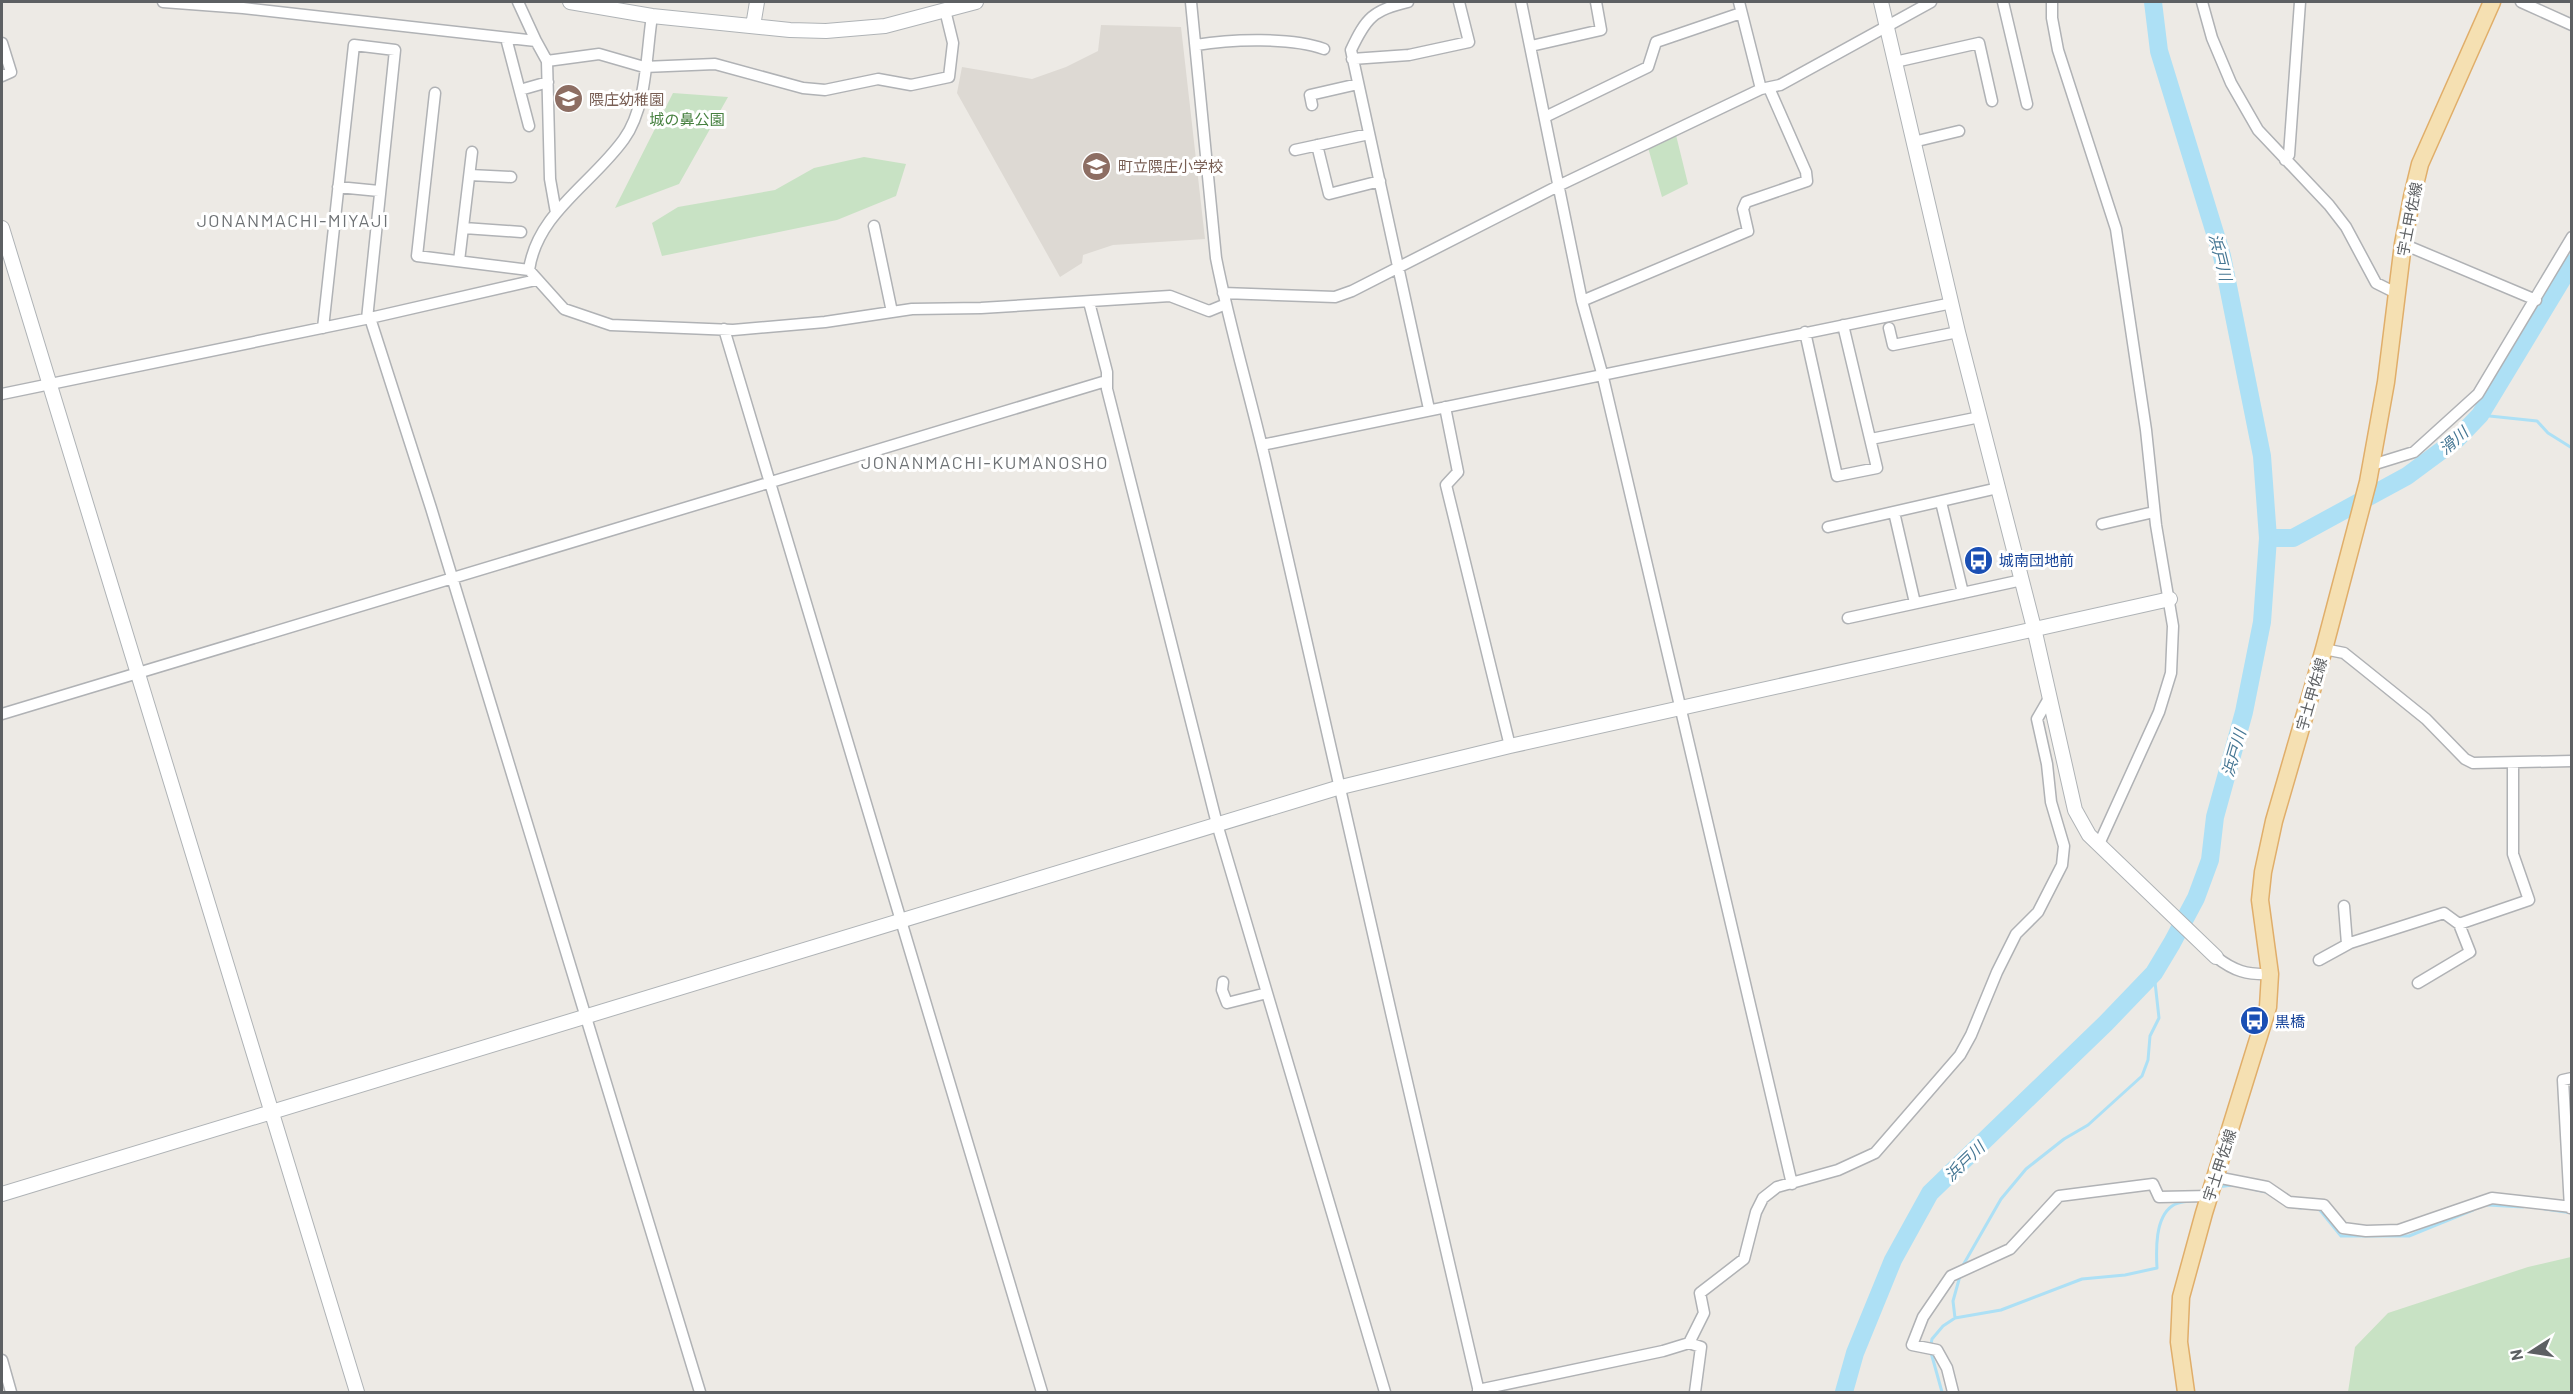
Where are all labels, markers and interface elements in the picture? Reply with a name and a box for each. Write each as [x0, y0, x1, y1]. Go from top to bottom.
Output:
school or university icon: 隈庄幼稚園 [552, 83, 584, 115]
place label: 隈庄幼稚園 [589, 90, 664, 108]
park label: 城の鼻公園 [649, 110, 725, 128]
school or university icon: 町立隈庄小学校 [1081, 150, 1113, 182]
place label: 町立隈庄小学校 [1118, 157, 1223, 175]
street label: 宇土甲佐線 [2393, 180, 2425, 258]
district label: JONANMACHI-MIYAJI [197, 209, 389, 231]
water label: 浜戸川 [2206, 231, 2237, 285]
water label: 滑川 [2435, 421, 2473, 458]
district label: JONANMACHI-KUMANOSHO [861, 451, 1109, 473]
bus stop icon: 城南団地前 [1962, 544, 1994, 576]
place label: 城南団地前 [1999, 551, 2074, 569]
street label: 宇土甲佐線 [2292, 655, 2330, 733]
water label: 浜戸川 [2217, 725, 2249, 779]
bus stop icon: 黒橋 [2238, 1005, 2270, 1037]
place label: 黒橋 [2275, 1012, 2305, 1030]
street label: 宇土甲佐線 [2199, 1127, 2239, 1203]
water label: 浜戸川 [1940, 1136, 1989, 1185]
north arrow [2501, 1322, 2561, 1382]
text: N [2505, 1348, 2526, 1362]

